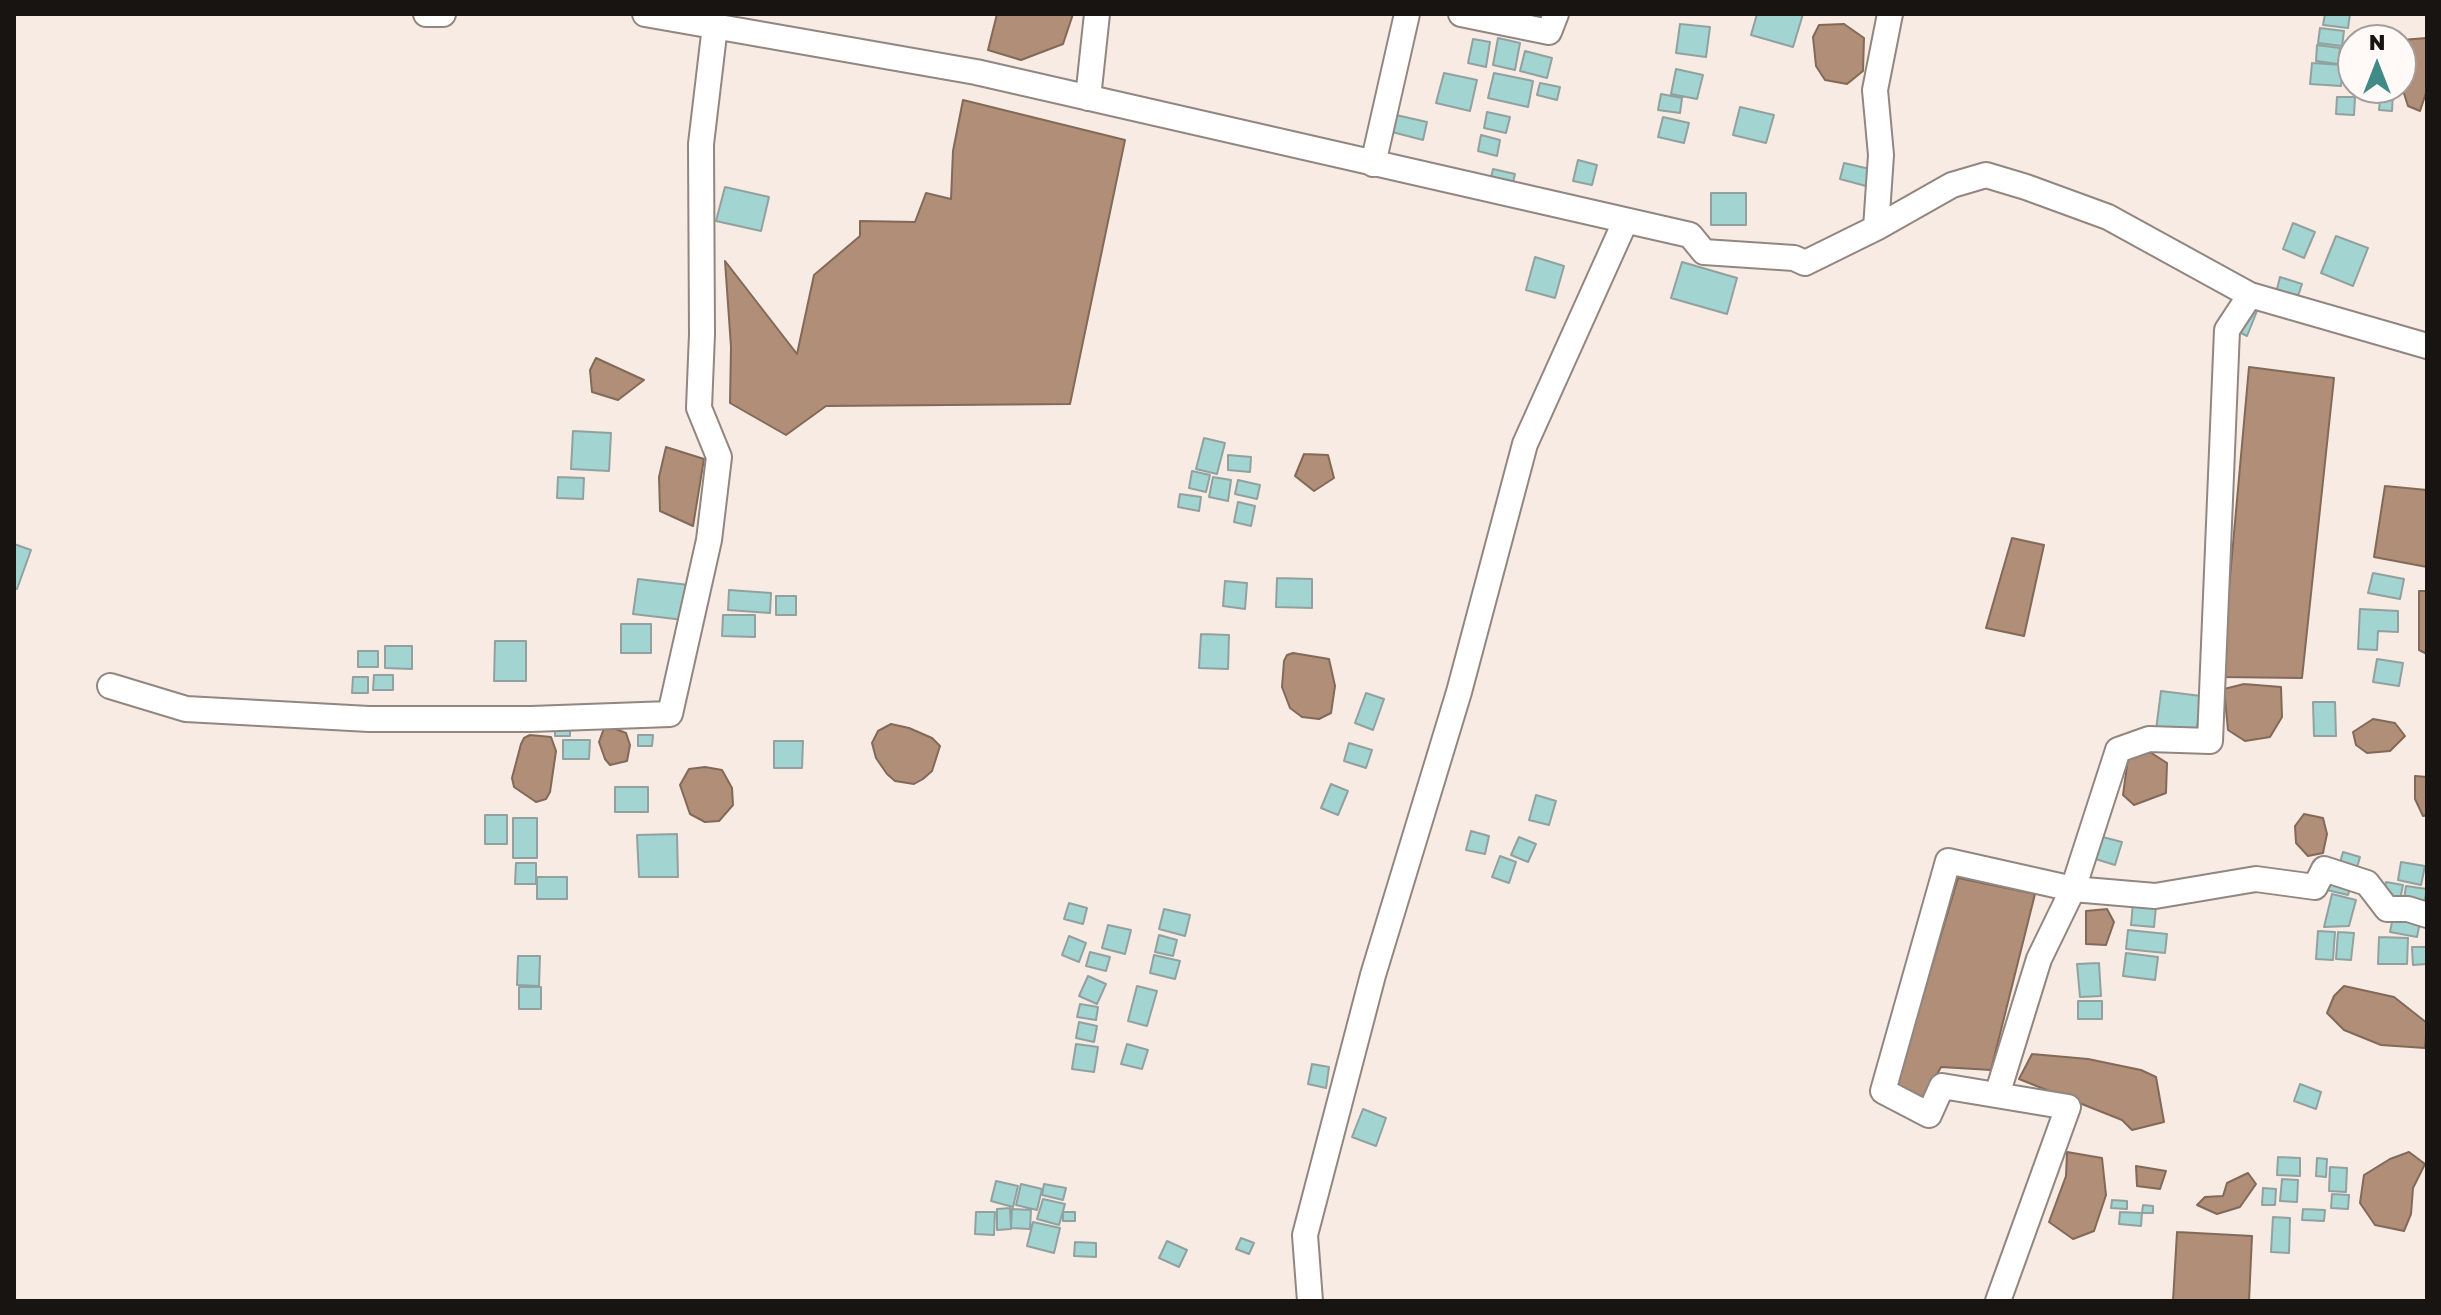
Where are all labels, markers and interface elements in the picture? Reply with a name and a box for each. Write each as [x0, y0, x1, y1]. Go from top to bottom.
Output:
north arrow [2337, 24, 2417, 104]
text: N [2369, 28, 2385, 55]

